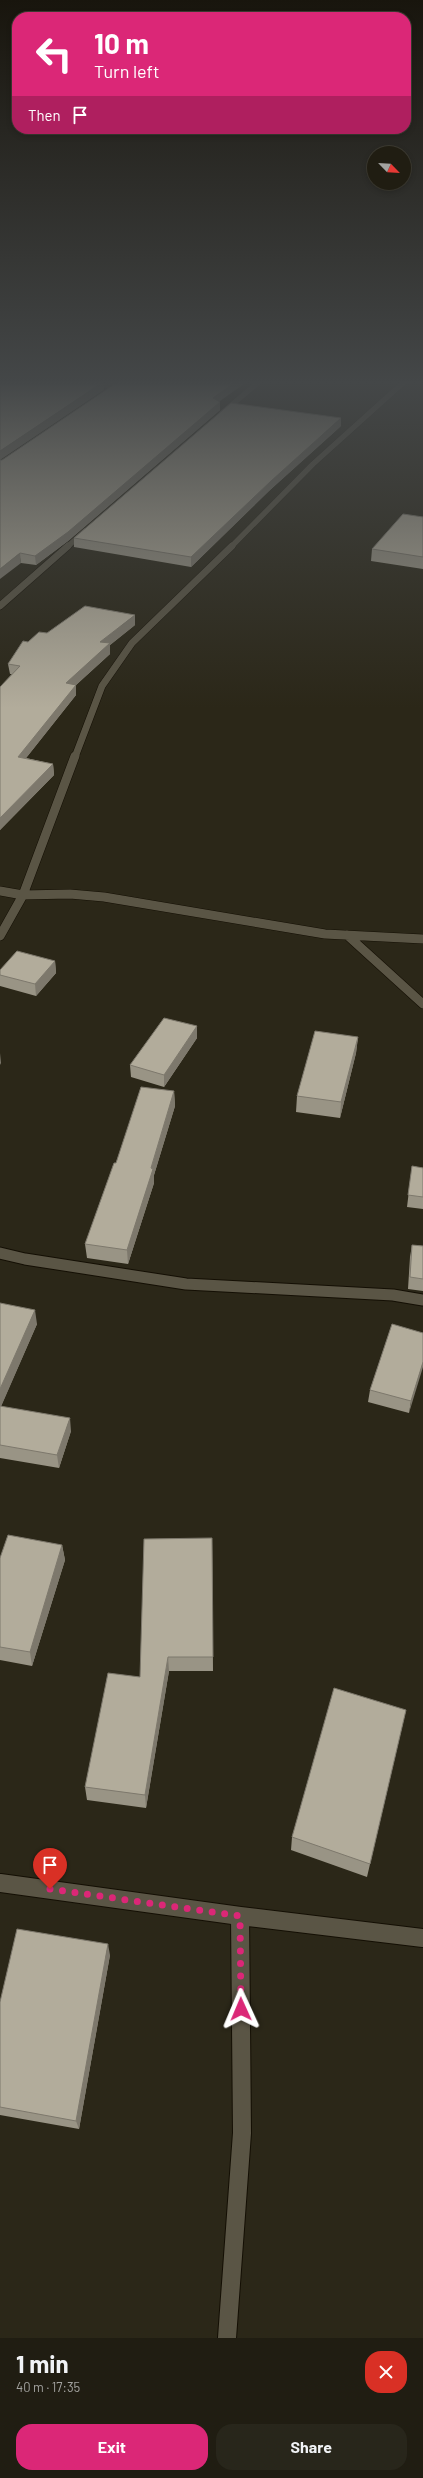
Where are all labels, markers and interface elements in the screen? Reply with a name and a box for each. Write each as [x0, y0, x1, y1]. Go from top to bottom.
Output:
text: 10 m [94, 26, 149, 60]
icon: left [28, 28, 80, 80]
text: Turn left [94, 60, 160, 82]
icon: arrive [69, 104, 91, 126]
text: Then [28, 106, 61, 124]
north arrow [367, 146, 411, 190]
map controls [367, 146, 411, 190]
pin [33, 1848, 67, 1889]
icon: arrive [39, 1854, 61, 1876]
position arrow [220, 1988, 262, 2030]
text: 1 min [16, 2349, 69, 2378]
button: close [365, 2351, 407, 2393]
text: 40 m · 17:35 [16, 2379, 80, 2395]
button: Exit [16, 2424, 208, 2470]
button: Share [216, 2424, 407, 2470]

